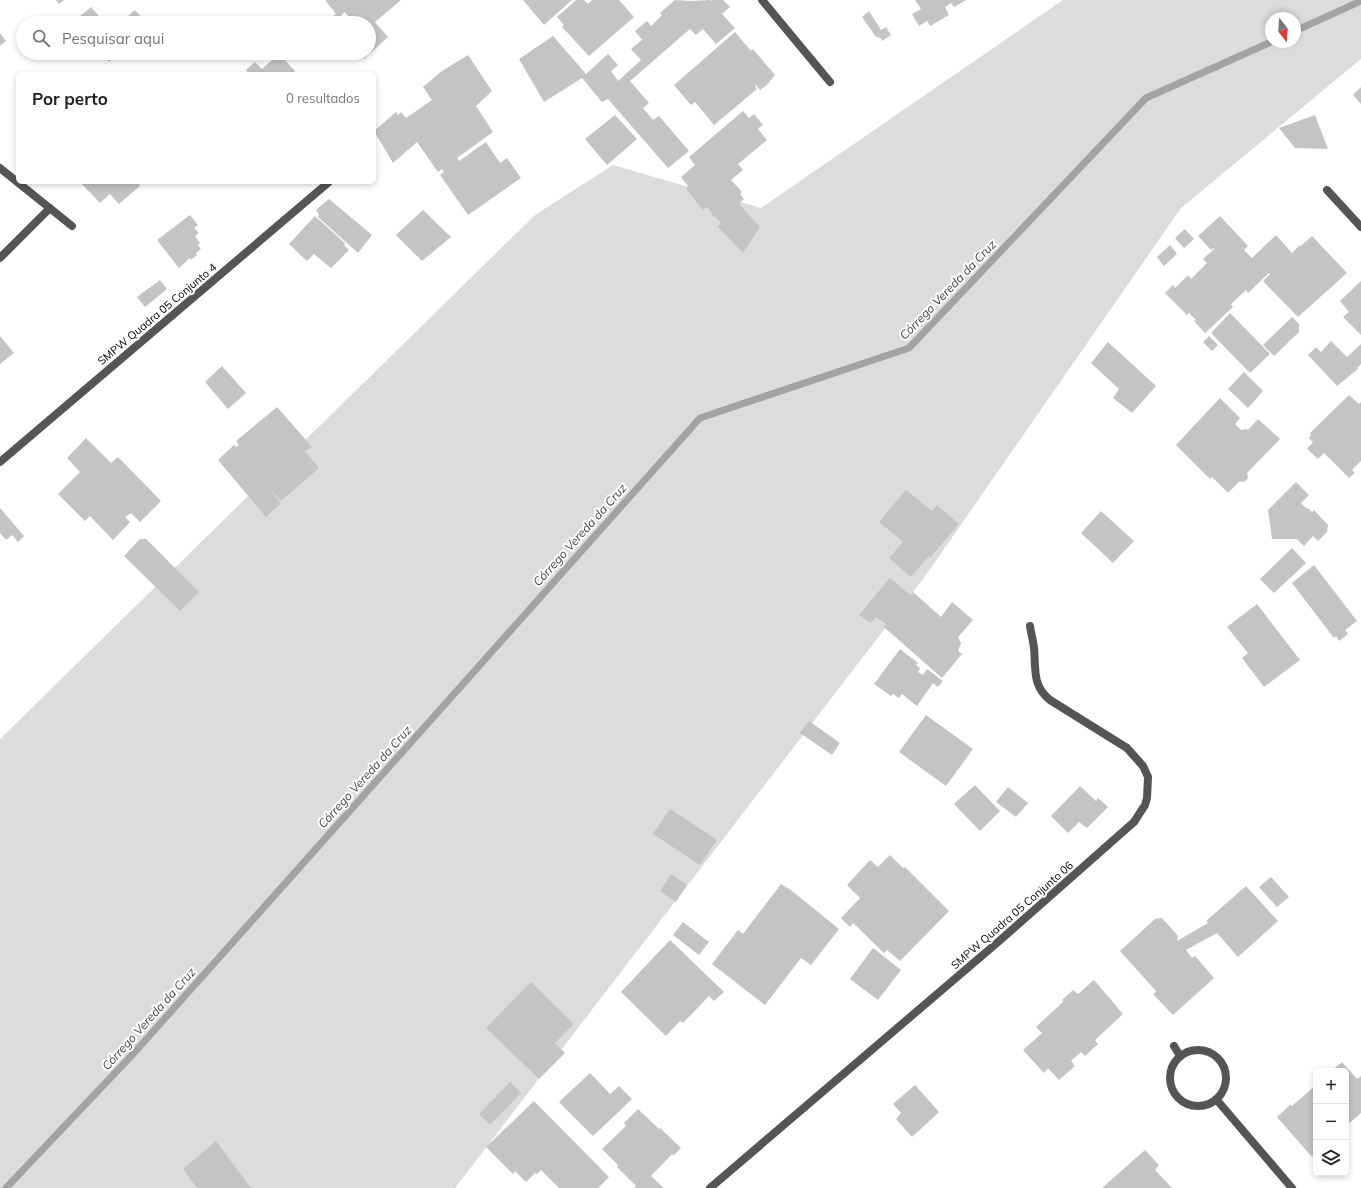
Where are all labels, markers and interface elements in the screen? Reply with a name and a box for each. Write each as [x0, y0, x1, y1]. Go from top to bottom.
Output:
north arrow [1265, 12, 1301, 48]
search box [16, 16, 376, 60]
icon: search [30, 27, 52, 49]
text: Pesquisar aqui [62, 29, 164, 48]
text: Por perto [32, 88, 108, 109]
text: 0 resultados [286, 90, 360, 106]
water label: Córrego Vereda da Cruz [896, 236, 1000, 343]
street label: SMPW Quadra 05 Conjunto 4 [95, 260, 220, 368]
water label: Córrego Vereda da Cruz [530, 480, 630, 589]
water label: Córrego Vereda da Cruz [315, 722, 415, 831]
street label: SMPW Quadra 05 Conjunto 06 [948, 858, 1076, 972]
water label: Córrego Vereda da Cruz [99, 964, 199, 1073]
map controls [1313, 1068, 1349, 1176]
button: + [1313, 1068, 1349, 1104]
button: − [1313, 1104, 1349, 1140]
button: layers [1313, 1140, 1349, 1176]

